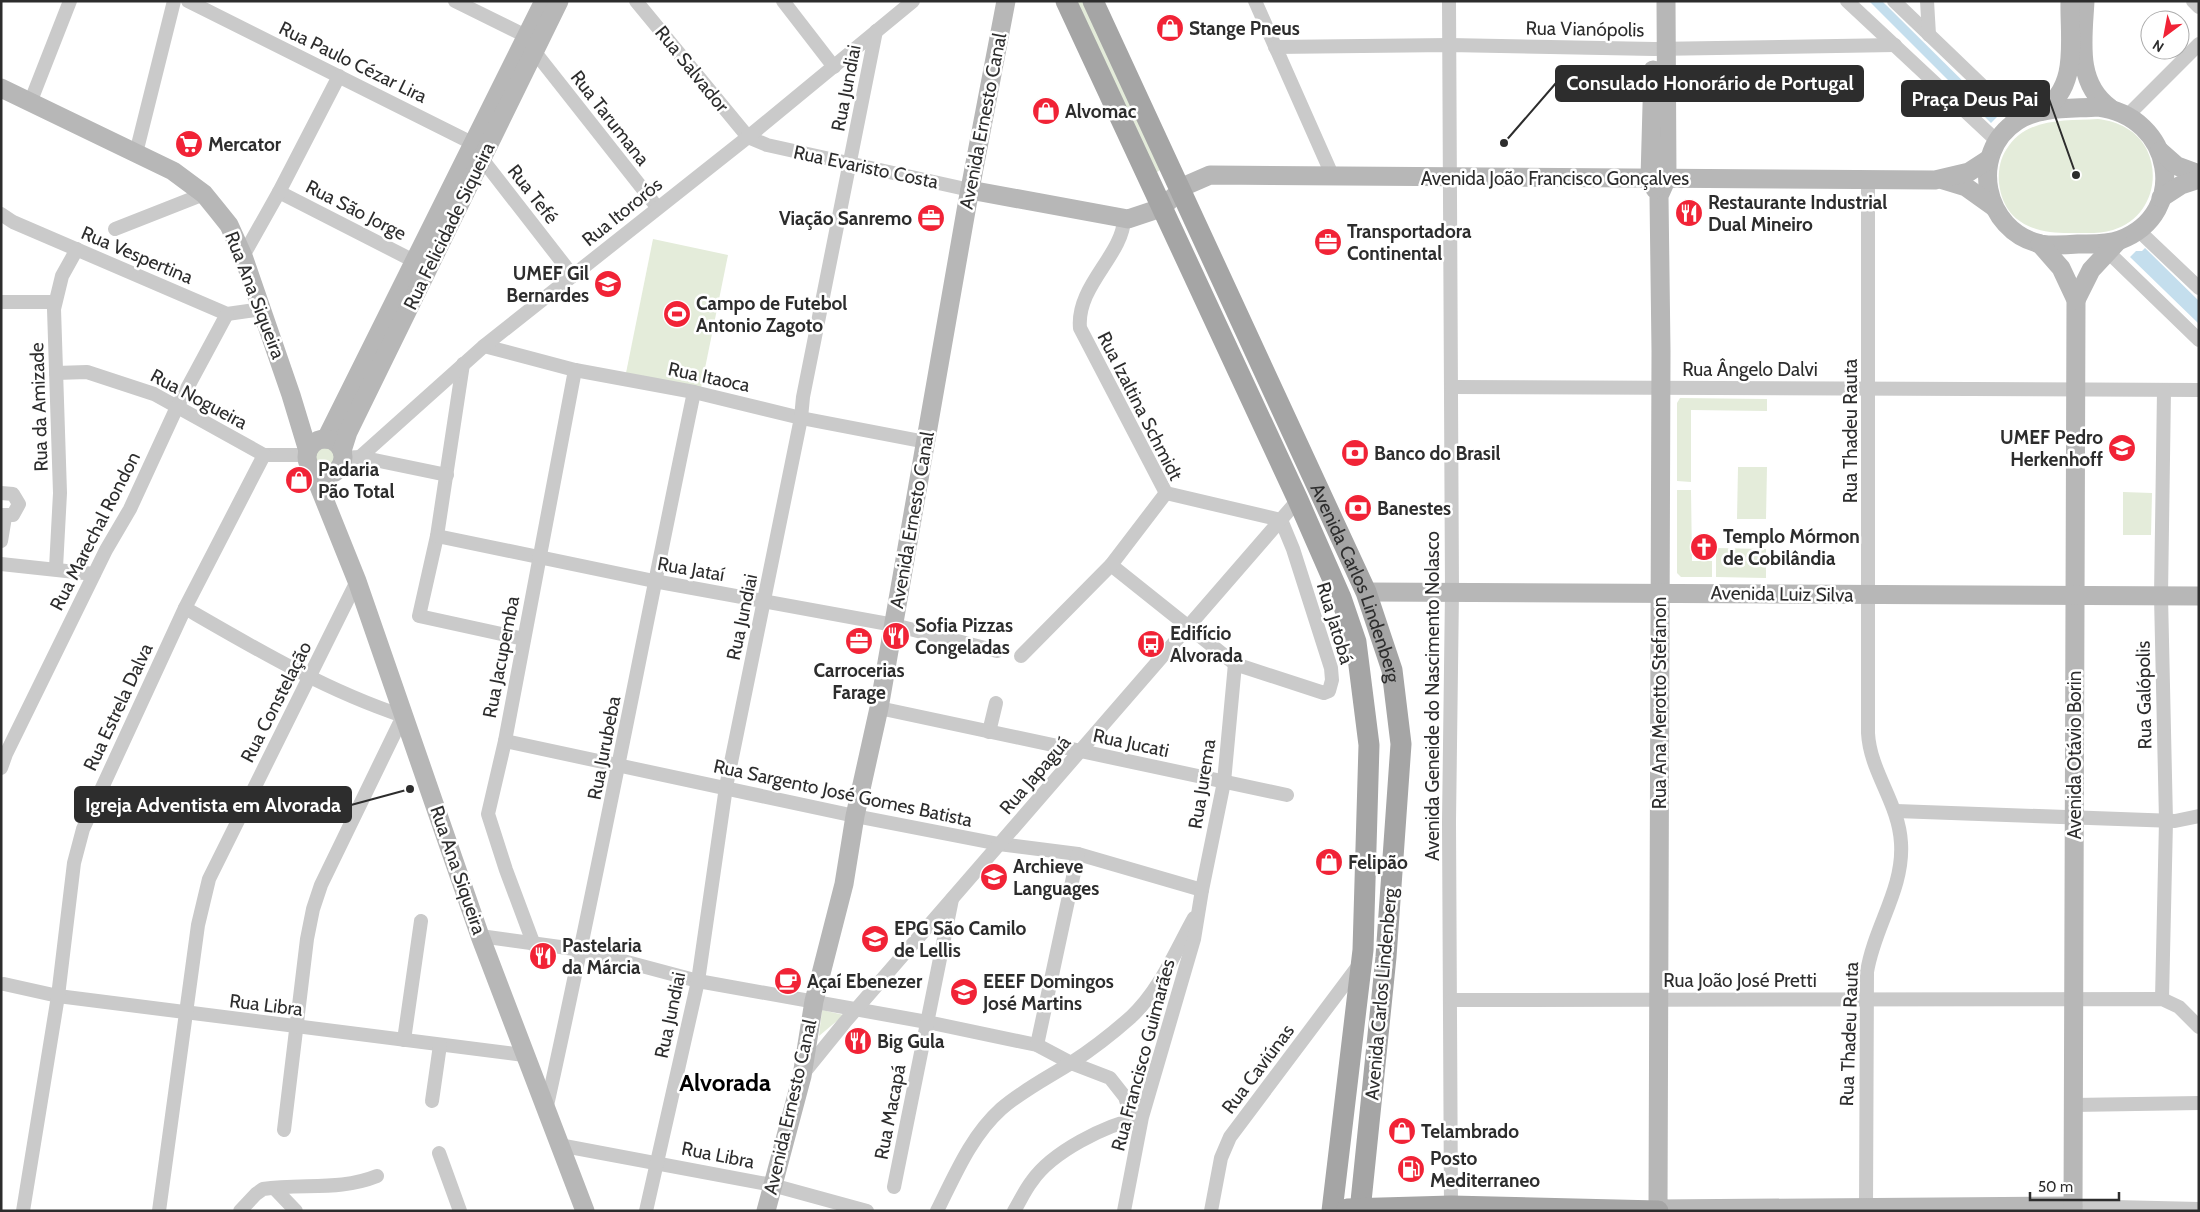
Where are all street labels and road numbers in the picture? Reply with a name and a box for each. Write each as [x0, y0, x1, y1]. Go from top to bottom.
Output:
street label: Rua Paulo Cézar Lira [275, 16, 431, 108]
street label: Rua Vianópolis [1525, 16, 1645, 42]
street label: Rua Salvador [650, 21, 734, 117]
street label: Avenida Ernesto Canal [955, 30, 1011, 211]
street label: Rua Jundiai [826, 43, 866, 133]
street label: Rua Tarumana [566, 66, 654, 170]
street label: Rua Felicidade Siqueira [399, 139, 499, 313]
street label: Rua Evaristo Costa [792, 140, 940, 194]
street label: Rua Tefé [503, 160, 563, 228]
street label: Avenida João Francisco Gonçalves [1421, 167, 1689, 190]
street label: Rua Itororós [577, 173, 667, 251]
street label: Rua São Jorge [302, 175, 410, 245]
street label: Rua Vespertina [78, 221, 196, 289]
street label: Rua Ana Siqueira [220, 228, 290, 362]
street label: Rua Izaltina Schmidt [1093, 328, 1188, 485]
street label: Rua da Amizade [25, 342, 53, 472]
street label: Rua Itaoca [666, 357, 752, 397]
street label: Rua Ângelo Dalvi [1682, 357, 1818, 381]
street label: Rua Thadeu Rauta [1839, 359, 1862, 503]
street label: Rua Nogueira [147, 364, 251, 434]
street label: Avenida Ernesto Canal [885, 429, 939, 610]
street label: Rua Marechal Rondon [45, 448, 145, 614]
street label: Avenida Carlos Lindenberg [1306, 480, 1405, 684]
street label: Avenida Geneide do Nascimento Nolasco [1421, 531, 1444, 861]
street label: Rua Jataí [656, 552, 726, 586]
street label: Rua Jundiai [722, 572, 762, 662]
street label: Rua Jatobá [1312, 579, 1358, 667]
street label: Avenida Luiz Silva [1710, 581, 1854, 607]
street label: Rua Jacupemba [478, 594, 524, 720]
street label: Rua Ana Merotto Stefanon [1648, 597, 1671, 809]
street label: Rua Constelação [236, 638, 316, 766]
street label: Rua Estrela Dalva [78, 640, 158, 774]
street label: Rua Galópolis [2132, 640, 2156, 750]
street label: Avenida Otávio Borin [2063, 671, 2086, 839]
street label: Rua Jurubeba [583, 694, 625, 802]
street label: Rua Jucati [1091, 724, 1171, 762]
street label: Rua Japaguá [995, 731, 1075, 819]
street label: Rua Jurema [1184, 738, 1220, 830]
street label: Rua Sargento José Gomes Batista [711, 754, 975, 832]
street label: Rua Ana Siqueira [425, 803, 491, 937]
street label: Avenida Carlos Lindenberg [1360, 886, 1402, 1101]
street label: Rua Francisco Guimarães [1106, 956, 1180, 1154]
street label: Rua Thadeu Rauta [1835, 961, 1863, 1107]
street label: Rua João José Pretti [1663, 969, 1817, 992]
street label: Rua Jundiai [650, 970, 690, 1060]
street label: Rua Libra [228, 989, 304, 1021]
street label: Avenida Ernesto Canal [759, 1017, 821, 1197]
street label: Rua Caviúnas [1217, 1020, 1299, 1118]
street label: Rua Macapá [870, 1062, 910, 1162]
street label: Rua Libra [680, 1137, 756, 1173]

